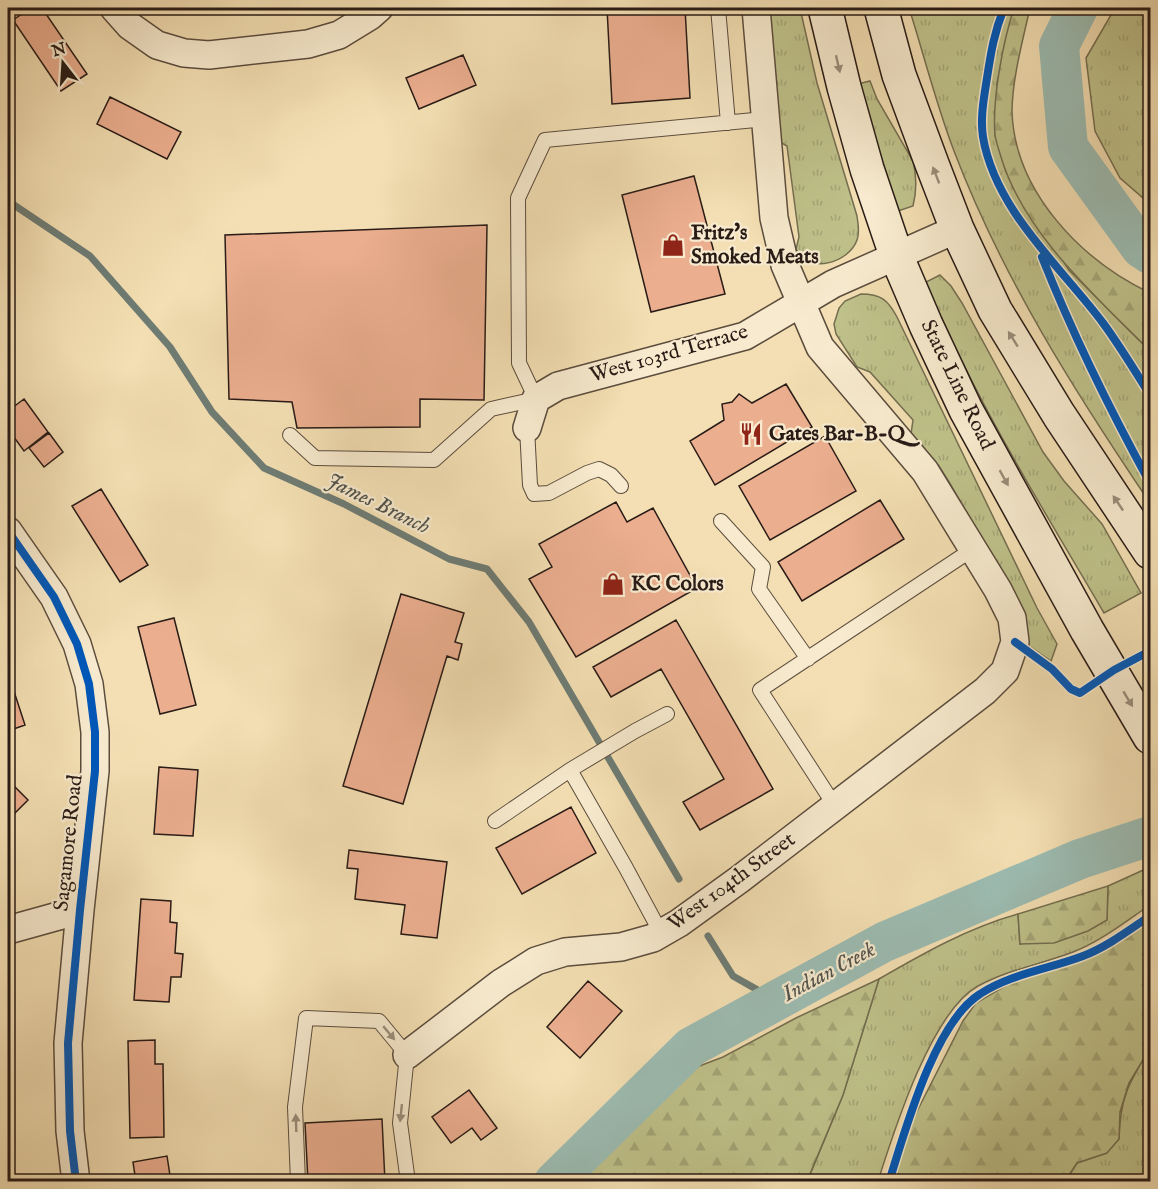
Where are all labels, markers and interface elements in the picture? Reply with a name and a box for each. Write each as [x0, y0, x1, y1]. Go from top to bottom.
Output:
north arrow [33, 33, 93, 93]
text: N [49, 39, 69, 62]
one-way arrow [834, 55, 844, 74]
one-way arrow [931, 166, 940, 184]
place label: Fritz's Smoked Meats [691, 220, 819, 271]
shop icon: Fritz's Smoked Meats [660, 232, 686, 258]
street label: State Line Road [914, 315, 1001, 455]
street label: West 103rd Terrace [587, 318, 752, 389]
one-way arrow [1007, 331, 1018, 347]
restaurant icon: Gates Bar-B-Q [738, 421, 764, 447]
place label: Gates Bar-B-Q [769, 421, 921, 448]
water label: James Branch [322, 467, 434, 541]
one-way arrow [999, 470, 1009, 487]
one-way arrow [1112, 496, 1124, 512]
shop icon: KC Colors [600, 571, 626, 597]
place label: KC Colors [631, 571, 724, 598]
one-way arrow [1122, 690, 1132, 707]
street label: Sagamore Road [48, 773, 90, 913]
street label: West 104th Street [663, 827, 801, 937]
water label: Indian Creek [777, 936, 881, 1009]
one-way arrow [382, 1025, 395, 1040]
one-way arrow [396, 1104, 406, 1123]
one-way arrow [291, 1114, 300, 1133]

